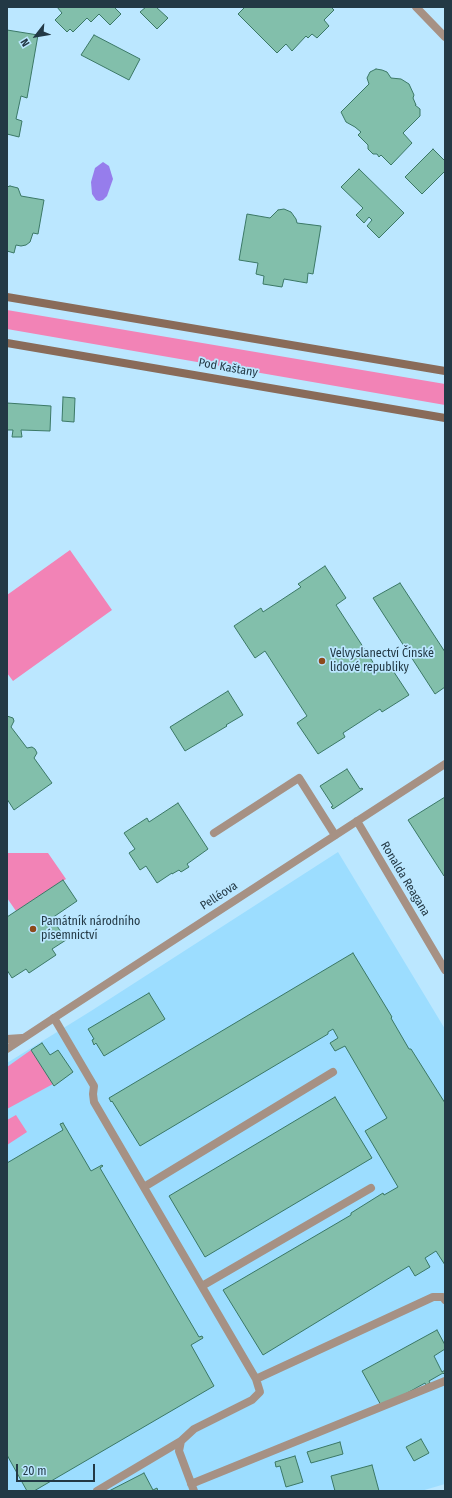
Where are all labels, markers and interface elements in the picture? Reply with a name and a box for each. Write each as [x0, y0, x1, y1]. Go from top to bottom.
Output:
north arrow [16, 16, 56, 56]
text: N [18, 36, 33, 49]
street label: Pod Kaštany [197, 356, 259, 380]
place label: Velvyslanectví Čínské lidové republiky [330, 647, 434, 675]
marker: Velvyslanectví Čínské lidové republiky [317, 656, 327, 666]
street label: Ronalda Reagana [377, 839, 433, 919]
street label: Pelléova [198, 879, 240, 913]
place label: Památník národního písemnictví [41, 915, 140, 943]
marker: Památník národního písemnictví [28, 924, 38, 934]
scale bar [18, 1456, 97, 1482]
text: 20 m [23, 1464, 47, 1478]

